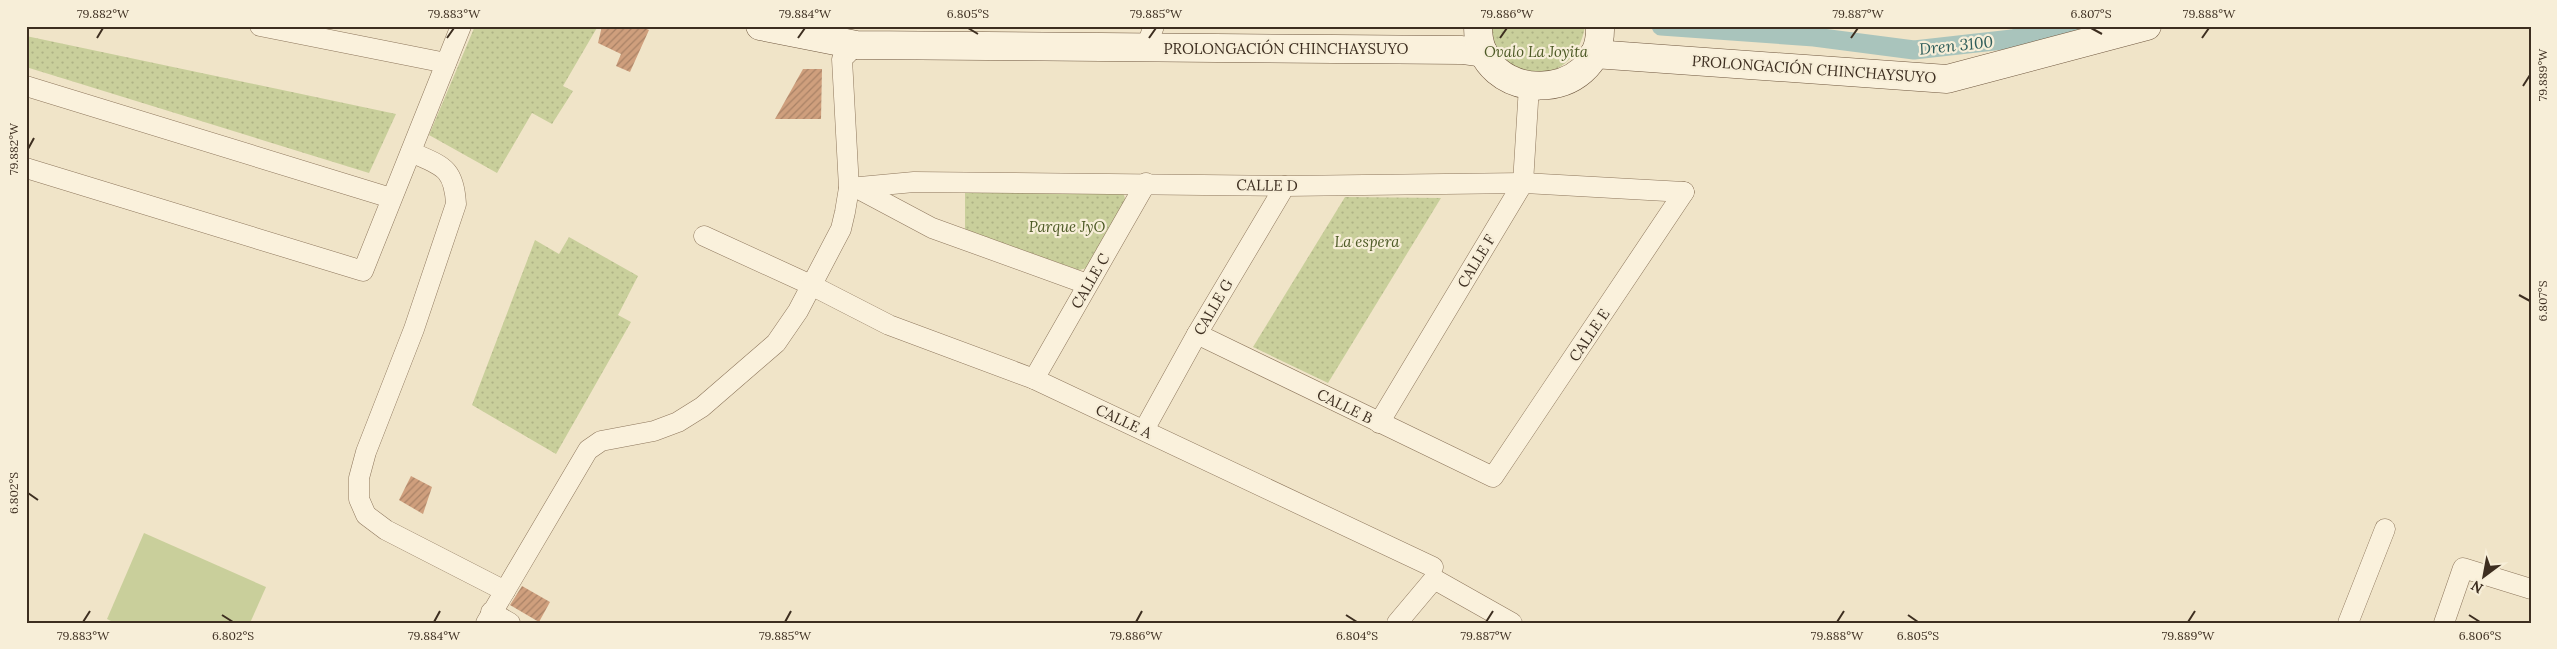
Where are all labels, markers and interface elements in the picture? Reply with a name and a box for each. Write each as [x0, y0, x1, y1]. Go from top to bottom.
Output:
text: 79.882°W [77, 6, 130, 21]
text: 79.883°W [428, 6, 481, 21]
text: 79.884°W [779, 6, 832, 21]
text: 6.805°S [947, 6, 989, 21]
text: 79.885°W [1130, 6, 1183, 21]
text: 79.886°W [1481, 6, 1534, 21]
text: 79.887°W [1832, 6, 1885, 21]
text: 6.807°S [2070, 6, 2112, 21]
text: 79.888°W [2183, 6, 2236, 21]
water label: Dren 3100 [1918, 31, 1994, 59]
street label: PROLONGACIÓN CHINCHAYSUYO [1163, 39, 1409, 58]
park label: Ovalo La Joyita [1484, 42, 1589, 61]
text: 79.889°W [2535, 48, 2550, 101]
street label: PROLONGACIÓN CHINCHAYSUYO [1691, 51, 1937, 87]
text: 79.882°W [6, 122, 21, 175]
street label: CALLE D [1236, 175, 1298, 195]
park label: Parque JyO [1029, 217, 1105, 236]
street label: CALLE F [1453, 231, 1499, 291]
park label: La espera [1335, 232, 1400, 251]
street label: CALLE C [1067, 249, 1114, 312]
street label: CALLE G [1189, 275, 1237, 338]
text: 6.807°S [2535, 280, 2550, 322]
street label: CALLE E [1564, 305, 1614, 365]
street label: CALLE B [1314, 384, 1376, 428]
street label: CALLE A [1093, 400, 1156, 442]
text: 6.802°S [6, 472, 21, 514]
north arrow [2460, 552, 2510, 602]
text: N [2468, 576, 2486, 598]
text: 79.883°W [57, 628, 110, 643]
text: 6.802°S [212, 628, 254, 643]
text: 79.884°W [408, 628, 461, 643]
text: 79.885°W [759, 628, 812, 643]
text: 79.886°W [1110, 628, 1163, 643]
text: 6.804°S [1336, 628, 1378, 643]
text: 79.887°W [1460, 628, 1513, 643]
text: 79.888°W [1811, 628, 1864, 643]
text: 6.805°S [1897, 628, 1939, 643]
text: 79.889°W [2162, 628, 2215, 643]
text: 6.806°S [2459, 628, 2502, 643]

